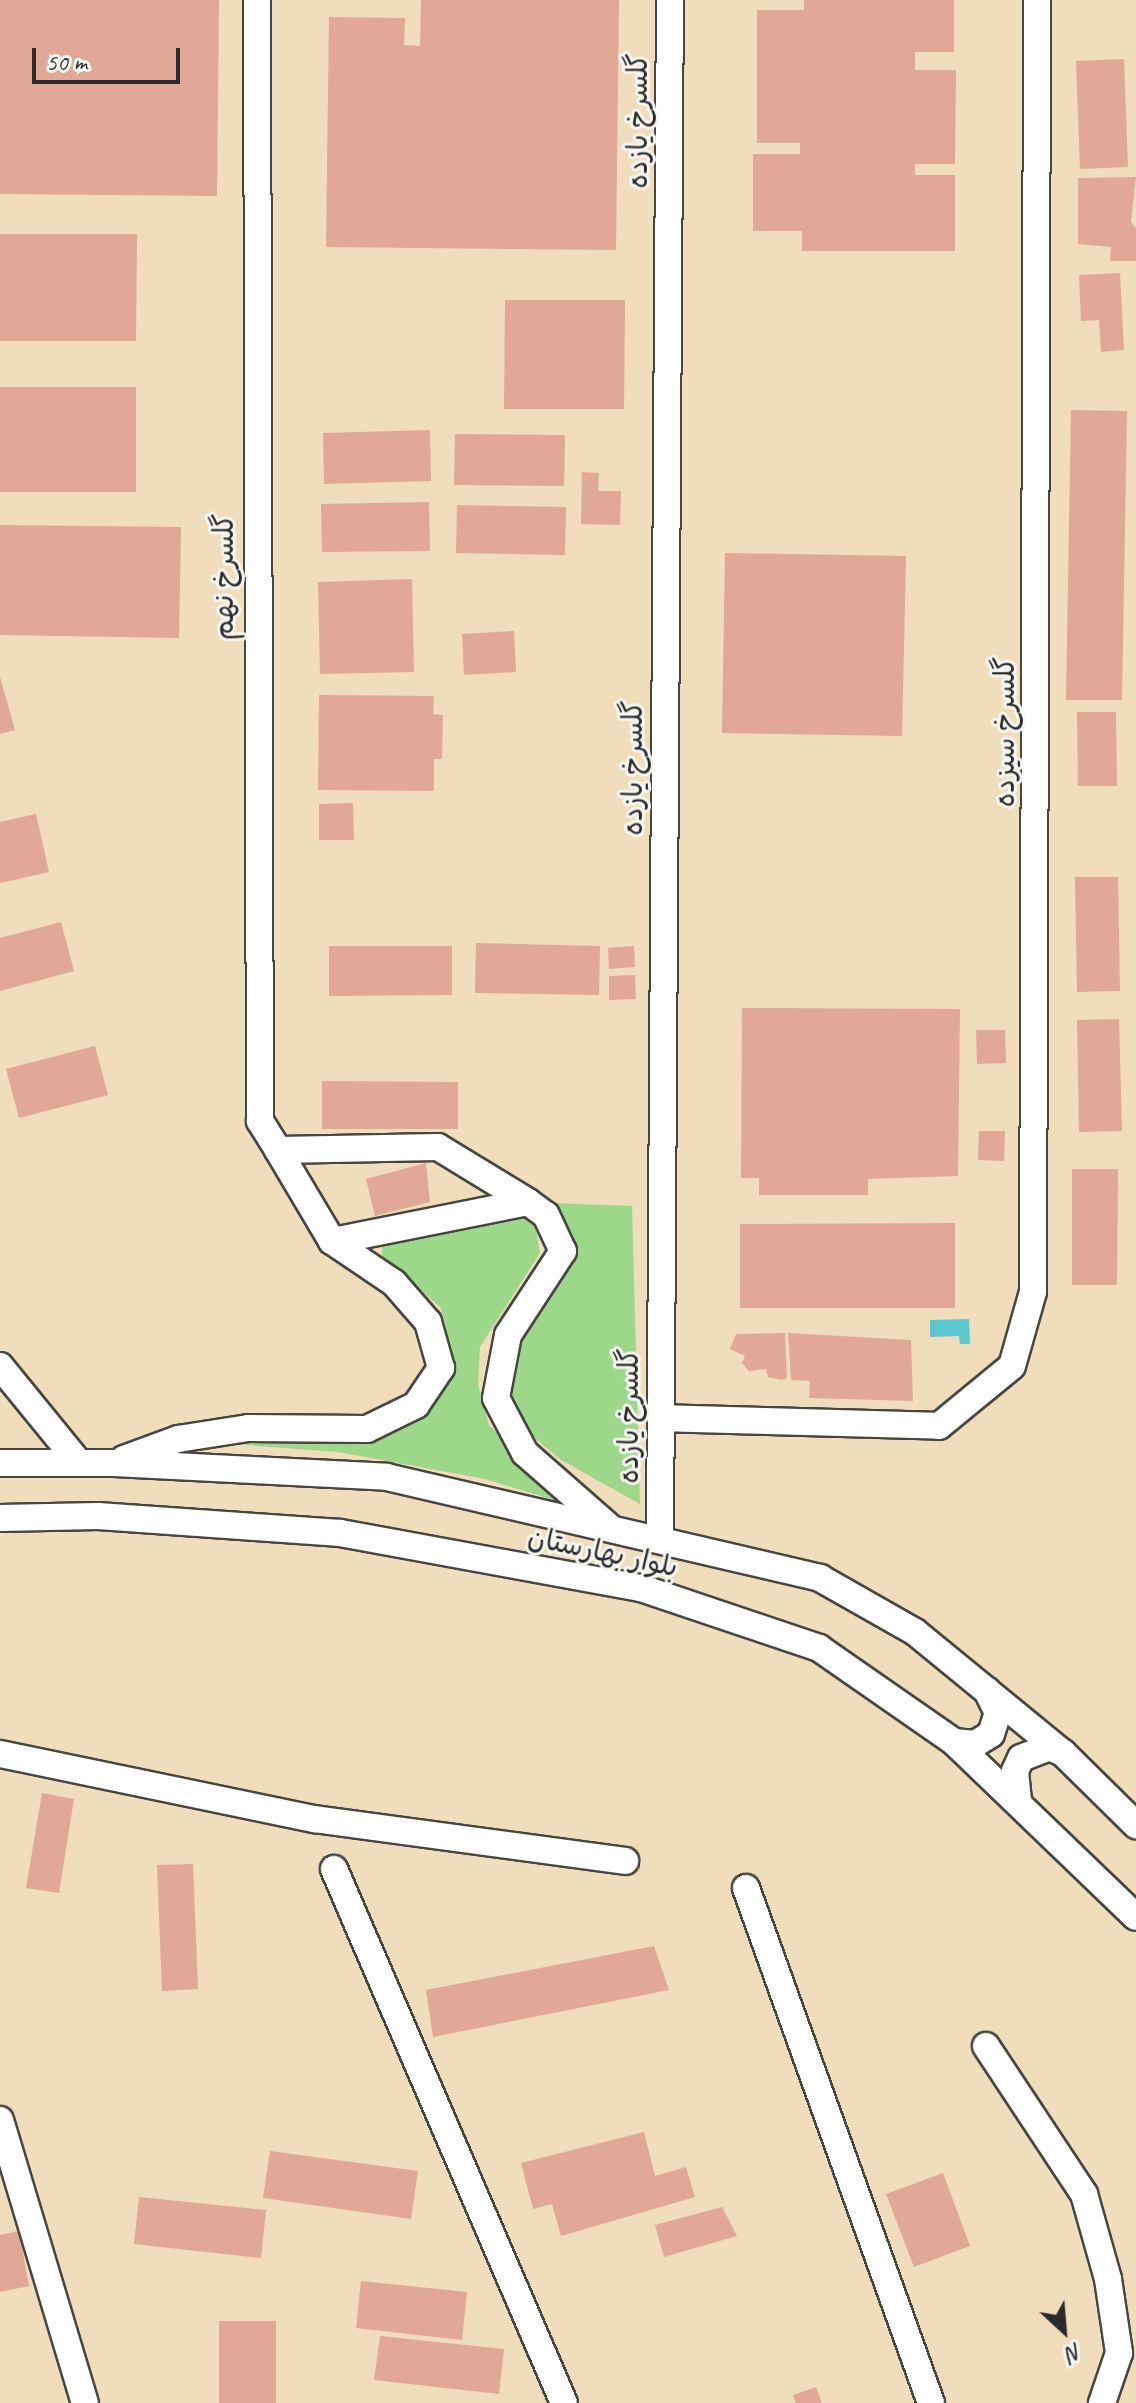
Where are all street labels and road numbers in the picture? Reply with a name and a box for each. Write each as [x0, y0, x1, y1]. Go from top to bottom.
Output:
street label: گلسرخ یازده [621, 53, 655, 189]
street label: گلسرخ نهم [207, 514, 241, 640]
street label: گلسرخ سیزده [988, 657, 1022, 807]
street label: گلسرخ یازده [616, 700, 650, 836]
street label: گلسرخ یازده [612, 1348, 646, 1484]
street label: بلوار بهارستان [525, 1520, 681, 1584]

